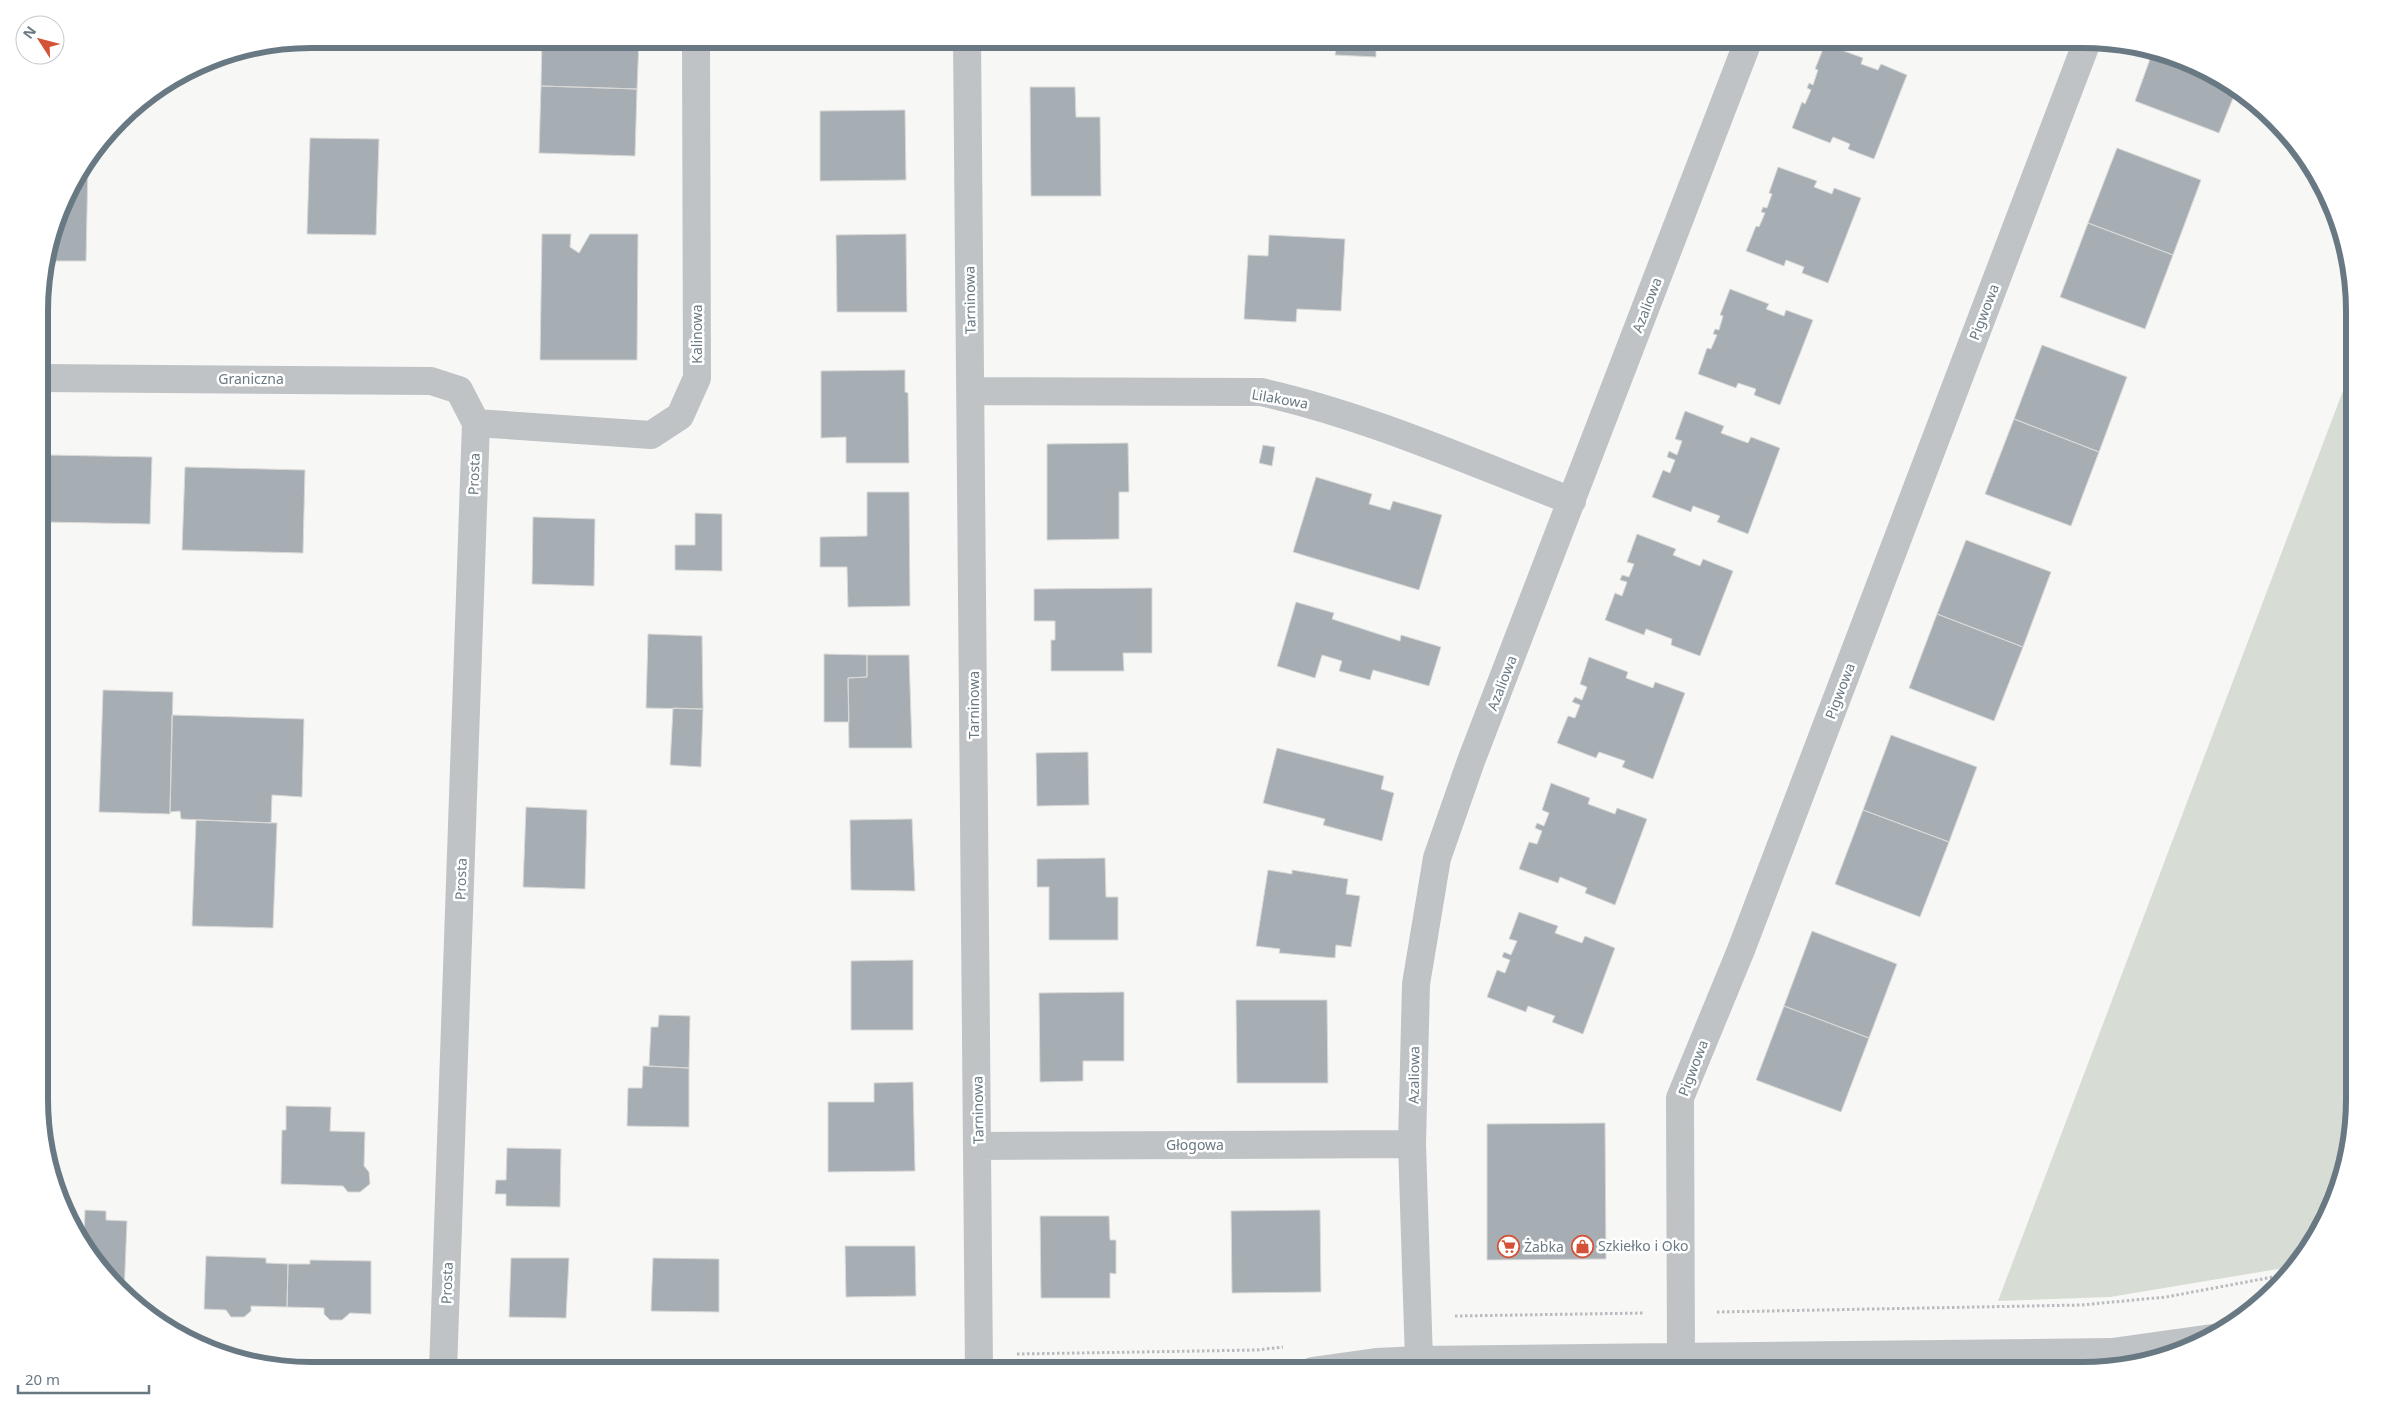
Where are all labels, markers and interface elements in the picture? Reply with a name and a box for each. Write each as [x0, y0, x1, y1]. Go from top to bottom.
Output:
north arrow [15, 15, 65, 65]
text: N [18, 22, 40, 42]
street label: Tarninowa [959, 266, 980, 334]
street label: Azaliowa [1627, 275, 1666, 335]
street label: Pigwowa [1964, 281, 2003, 343]
street label: Kalinowa [687, 304, 706, 364]
street label: Graniczna [218, 369, 284, 388]
street label: Lilakowa [1250, 384, 1310, 413]
street label: Prosta [463, 453, 484, 495]
street label: Azaliowa [1482, 653, 1521, 713]
street label: Pigwowa [1820, 660, 1859, 722]
street label: Tarninowa [964, 671, 983, 739]
street label: Prosta [450, 858, 471, 900]
street label: Pigwowa [1673, 1037, 1712, 1099]
street label: Azaliowa [1403, 1046, 1424, 1104]
street label: Tarninowa [967, 1076, 988, 1144]
street label: Głogowa [1166, 1135, 1224, 1154]
shop icon: Szkiełko i Oko [1570, 1234, 1594, 1258]
supermarket icon: Żabka [1496, 1235, 1520, 1259]
place label: Szkiełko i Oko [1598, 1236, 1689, 1255]
place label: Żabka [1524, 1237, 1564, 1256]
street label: Prosta [436, 1262, 457, 1304]
scale bar [18, 1362, 149, 1394]
text: 20 m [25, 1369, 60, 1389]

